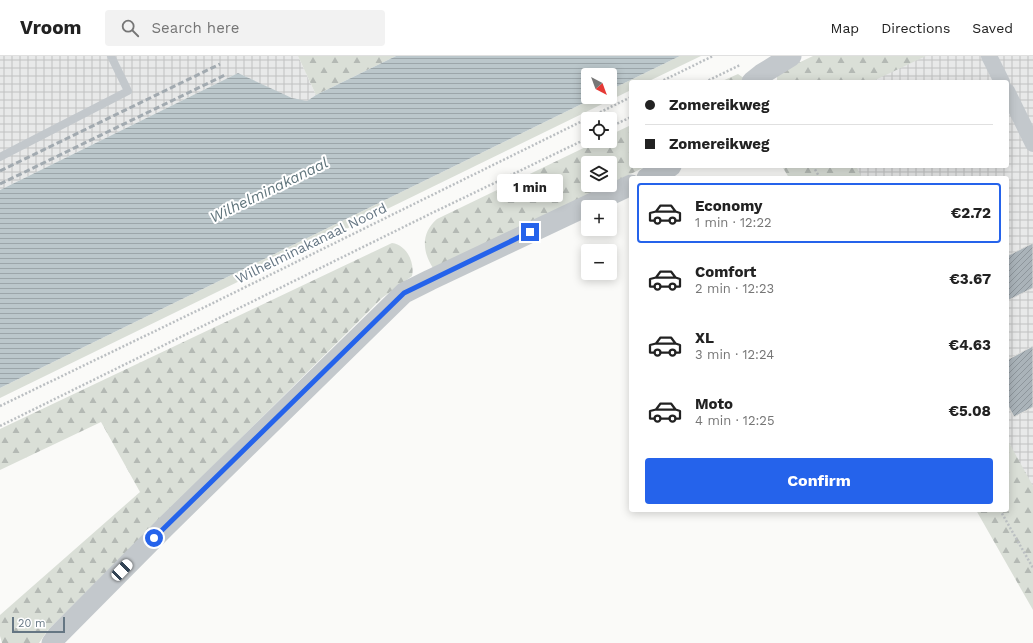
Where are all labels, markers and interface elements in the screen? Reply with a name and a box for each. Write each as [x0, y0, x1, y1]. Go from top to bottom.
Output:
search box [105, 10, 385, 46]
text: Vroom [20, 16, 81, 39]
icon: search [119, 17, 141, 39]
text: Search here [151, 19, 239, 37]
text: Map [831, 20, 859, 36]
text: Directions [881, 20, 950, 36]
text: Saved [972, 20, 1013, 36]
north arrow [581, 68, 617, 104]
map controls [581, 68, 617, 280]
text: Zomereikweg [669, 96, 769, 114]
button: locate [581, 112, 617, 148]
text: Zomereikweg [669, 135, 769, 153]
water label: Wilhelminakanaal [207, 153, 332, 227]
button: layers [581, 156, 617, 192]
callout: 1 min [497, 174, 563, 202]
text: 1 min [513, 180, 547, 195]
icon: car [647, 195, 683, 231]
text: Economy [695, 197, 762, 215]
street label: Wilhelminakanaal Noord [233, 199, 389, 287]
button: + [581, 200, 617, 236]
text: €2.72 [951, 204, 991, 222]
text: 1 min · 12:22 [695, 215, 772, 230]
route end [521, 223, 539, 241]
button: − [581, 244, 617, 280]
icon: car [647, 261, 683, 297]
text: Comfort [695, 263, 756, 281]
text: €3.67 [949, 270, 991, 288]
text: 2 min · 12:23 [695, 281, 774, 296]
icon: car [647, 327, 683, 363]
text: XL [695, 329, 714, 347]
text: €4.63 [948, 336, 991, 354]
text: 3 min · 12:24 [695, 347, 774, 362]
icon: car [647, 393, 683, 429]
text: Moto [695, 395, 733, 413]
text: €5.08 [948, 402, 991, 420]
text: 4 min · 12:25 [695, 413, 774, 428]
button: Confirm [645, 458, 993, 504]
route start [145, 529, 163, 547]
car [109, 557, 135, 583]
scale bar [12, 615, 65, 634]
text: 20 m [18, 617, 46, 630]

